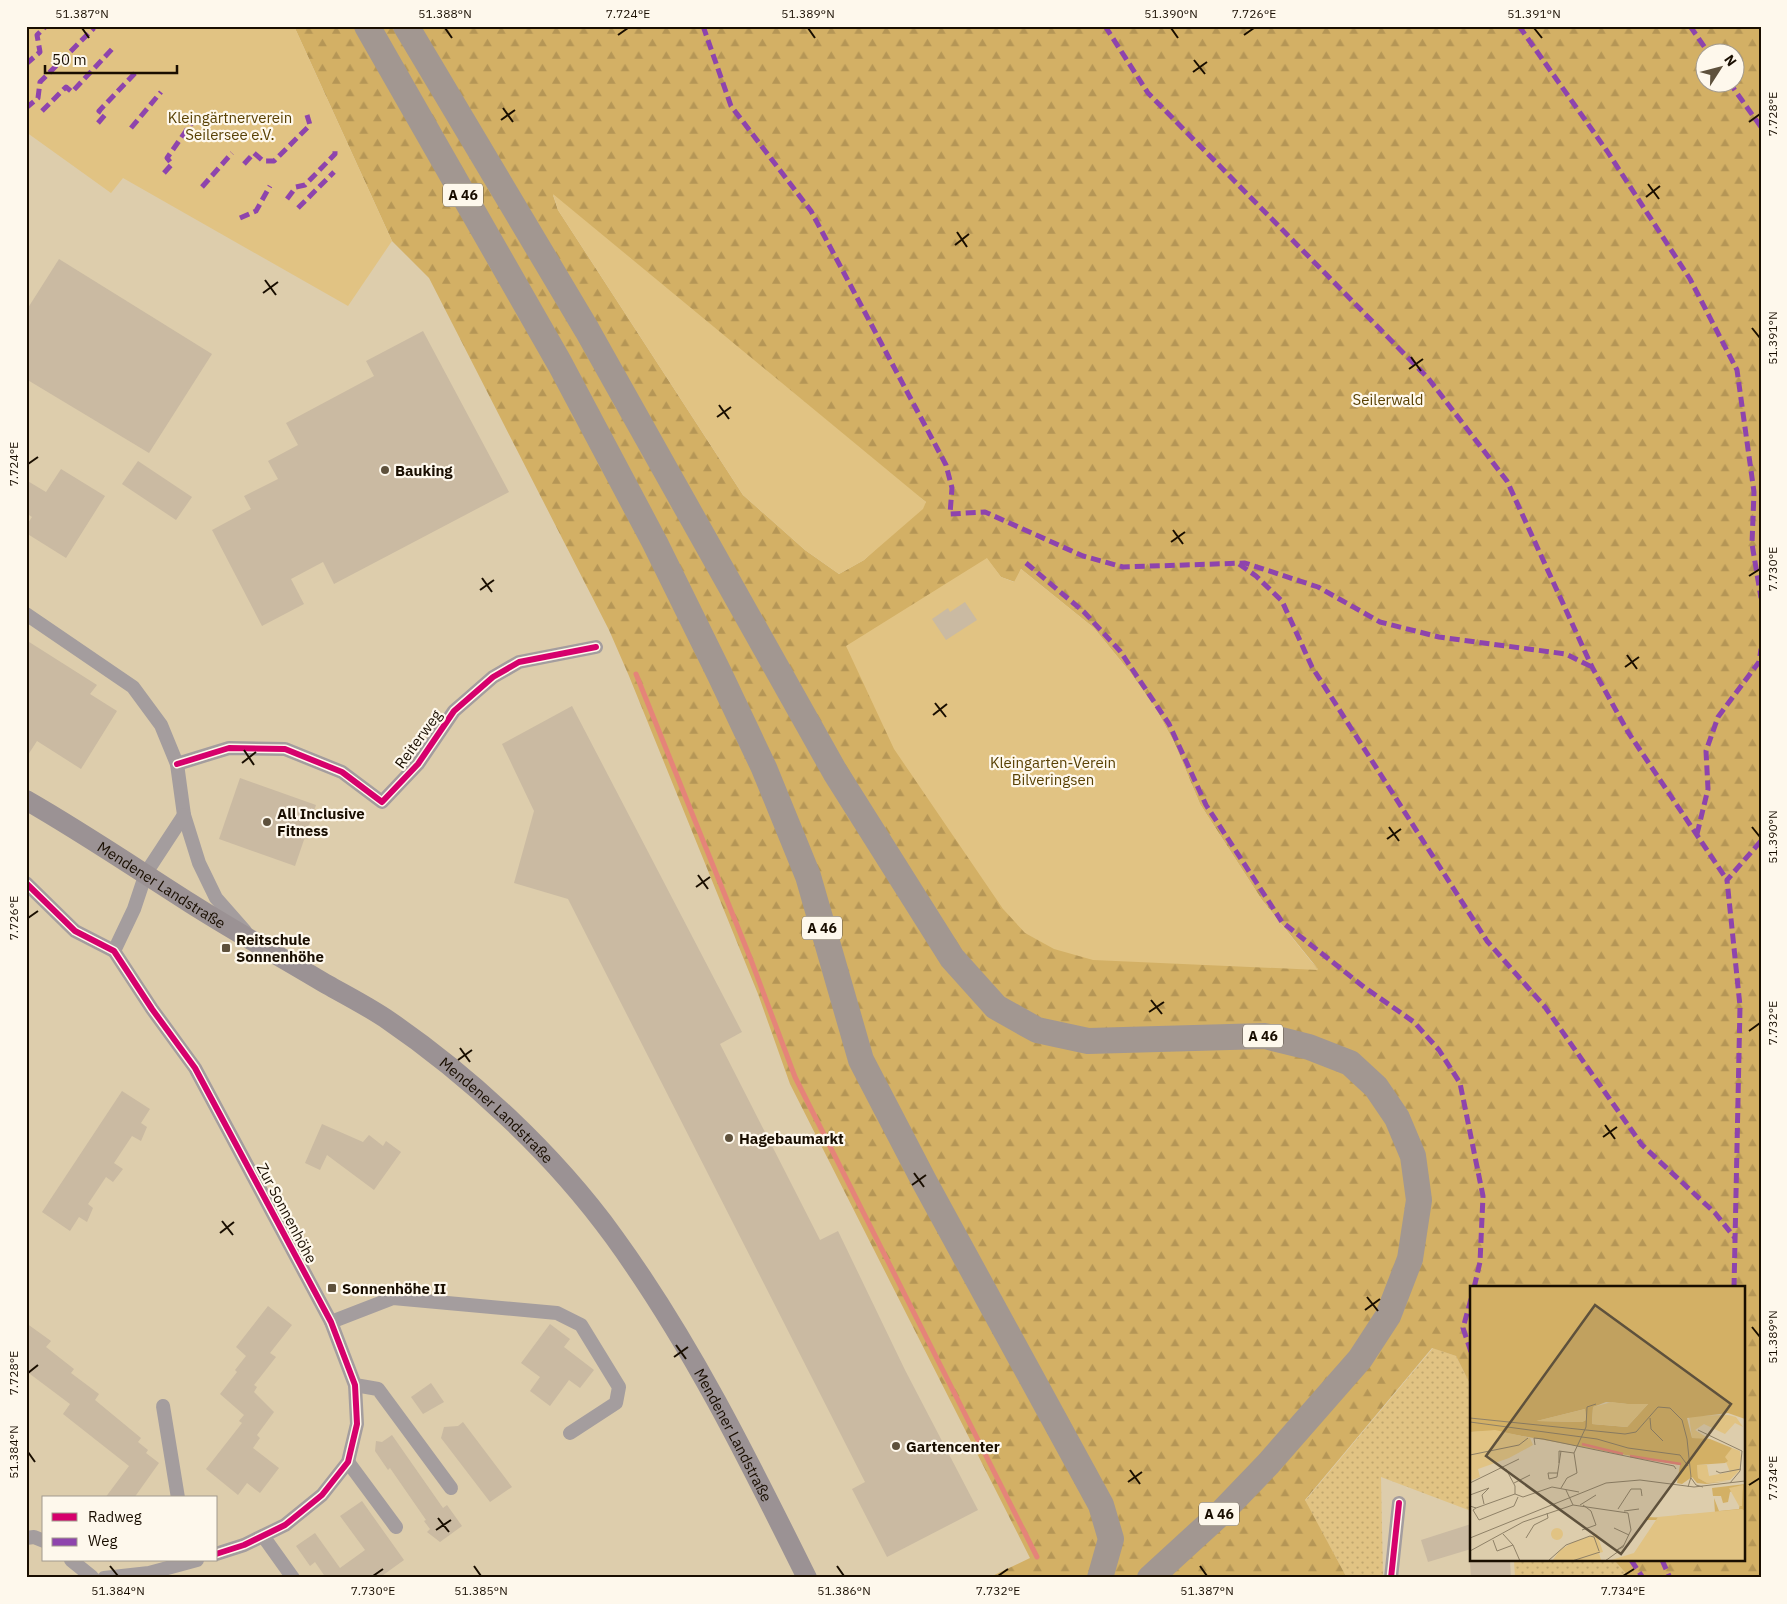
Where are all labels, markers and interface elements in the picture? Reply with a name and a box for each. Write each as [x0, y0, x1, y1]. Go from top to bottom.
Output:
text: 51.387°N [55, 6, 109, 21]
text: 51.388°N [418, 6, 472, 21]
text: 7.724°E [606, 6, 650, 21]
text: 51.389°N [781, 6, 835, 21]
text: 51.390°N [1144, 6, 1198, 21]
text: 7.726°E [1232, 6, 1276, 21]
text: 51.391°N [1507, 6, 1561, 21]
scale bar [45, 42, 178, 74]
north arrow [1694, 42, 1744, 92]
text: 50 m [52, 50, 87, 69]
text: N [1720, 51, 1741, 70]
text: 7.728°E [1765, 92, 1780, 136]
park label: Kleingärtnerverein Seilersee e.V. [168, 108, 292, 144]
road number: A 46 [443, 184, 483, 206]
text: 51.391°N [1765, 311, 1780, 365]
park label: Seilerwald [1353, 390, 1423, 409]
text: 7.724°E [6, 442, 21, 486]
place label: Bauking [395, 461, 453, 480]
marker: Bauking [379, 464, 391, 476]
text: 7.730°E [1765, 547, 1780, 591]
street label: Reiterweg [390, 706, 446, 772]
park label: Kleingarten-Verein Bilveringsen [990, 753, 1116, 789]
place label: All Inclusive Fitness [277, 804, 365, 840]
text: 51.390°N [1765, 810, 1780, 864]
marker: All Inclusive Fitness [261, 816, 273, 828]
street label: Mendener Landstraße [94, 837, 229, 932]
text: 7.726°E [6, 896, 21, 940]
road number: A 46 [802, 916, 842, 940]
place label: Reitschule Sonnenhöhe [236, 930, 324, 966]
marker: Reitschule Sonnenhöhe [220, 942, 232, 954]
text: 7.732°E [1765, 1001, 1780, 1045]
road number: A 46 [1243, 1024, 1283, 1048]
street label: Mendener Landstraße [436, 1053, 558, 1167]
place label: Hagebaumarkt [739, 1129, 844, 1148]
marker: Hagebaumarkt [723, 1132, 735, 1144]
street label: Zur Sonnenhöhe [253, 1160, 321, 1266]
place label: Sonnenhöhe II [342, 1279, 446, 1298]
marker: Sonnenhöhe II [326, 1282, 338, 1294]
inset map [1470, 1286, 1744, 1562]
text: 51.389°N [1765, 1310, 1780, 1364]
text: 7.728°E [6, 1351, 21, 1395]
street label: Mendener Landstraße [690, 1365, 777, 1505]
text: 51.384°N [6, 1425, 21, 1479]
place label: Gartencenter [906, 1437, 1000, 1456]
marker: Gartencenter [890, 1440, 902, 1452]
text: 7.734°E [1765, 1456, 1780, 1500]
legend [42, 1496, 218, 1562]
road number: A 46 [1199, 1502, 1239, 1526]
text: Radweg [88, 1507, 142, 1526]
text: Weg [88, 1531, 117, 1550]
text: 51.384°N [91, 1583, 145, 1598]
text: 7.730°E [351, 1583, 395, 1598]
text: 51.385°N [454, 1583, 508, 1598]
text: 51.386°N [817, 1583, 871, 1598]
text: 7.732°E [976, 1583, 1020, 1598]
text: 51.387°N [1180, 1583, 1234, 1598]
text: 7.734°E [1601, 1583, 1645, 1598]

